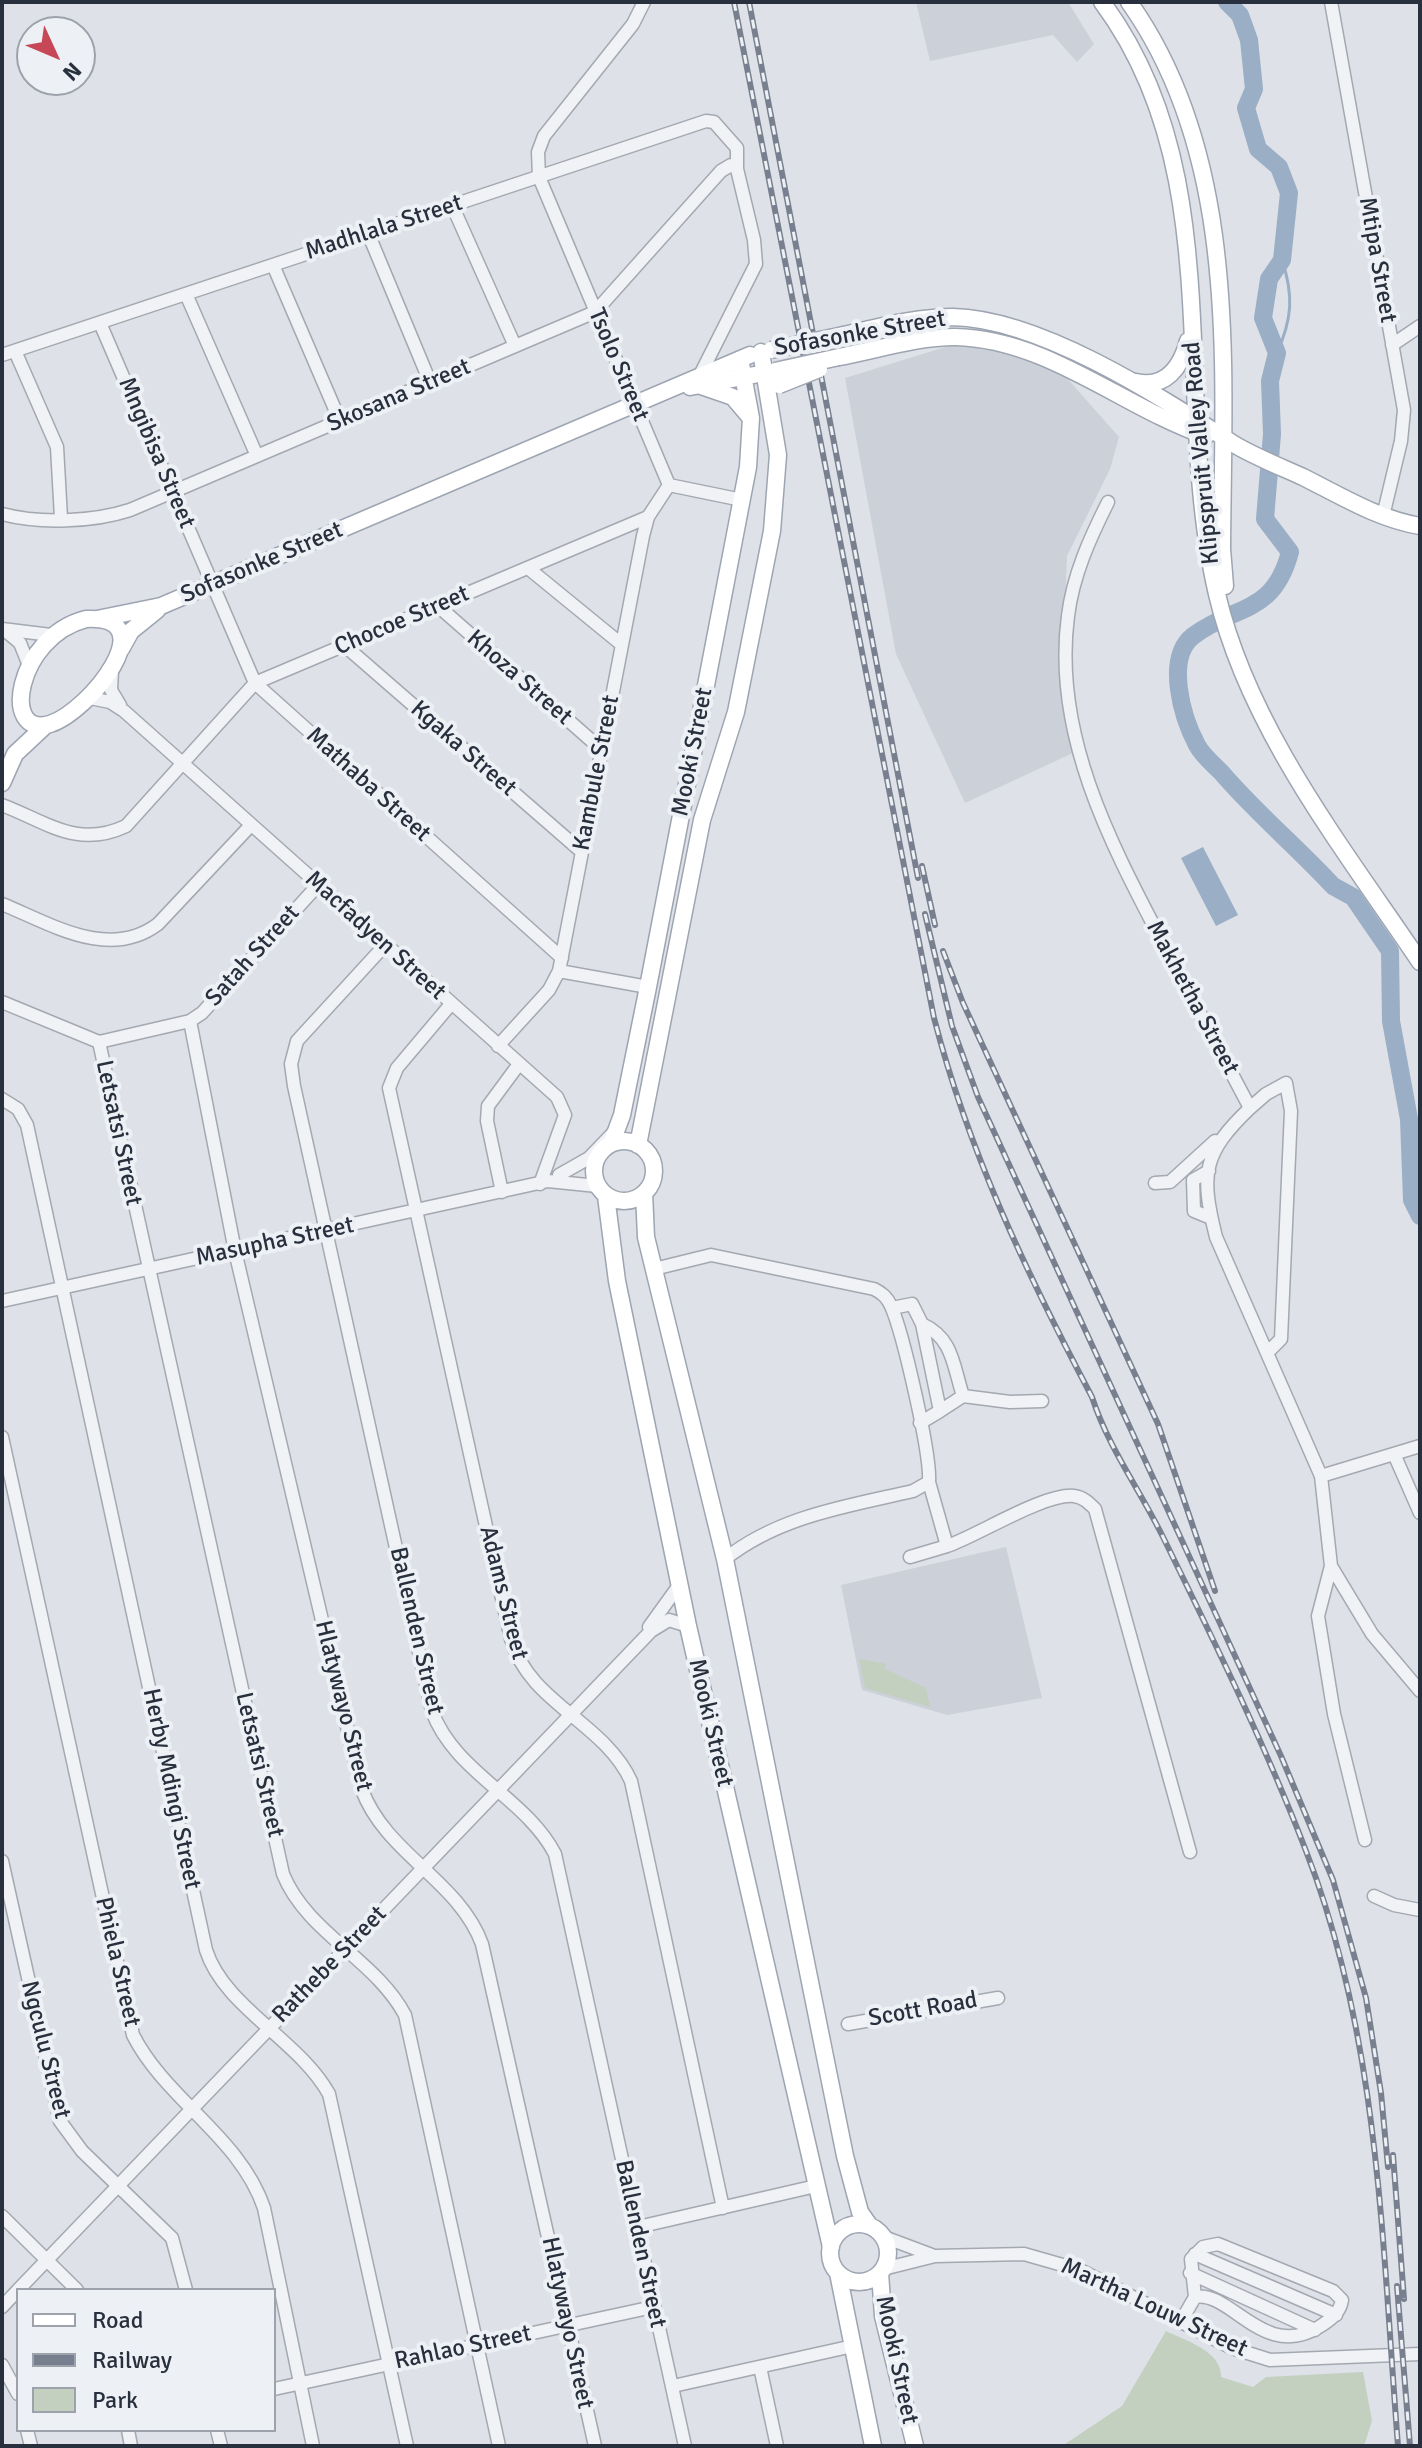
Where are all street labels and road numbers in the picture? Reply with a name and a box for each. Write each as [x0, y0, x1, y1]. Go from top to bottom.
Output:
street label: Madhlala Street [302, 189, 466, 267]
street label: Mtipa Street [1352, 195, 1402, 325]
street label: Tsolo Street [581, 304, 655, 426]
street label: Sofasonke Street [772, 305, 948, 363]
street label: Klipspruit Valley Road [1178, 340, 1226, 566]
street label: Skosana Street [323, 353, 475, 439]
street label: Mngibisa Street [111, 373, 201, 533]
street label: Sofasonke Street [177, 516, 347, 610]
street label: Chocoe Street [330, 580, 474, 662]
street label: Khoza Street [460, 624, 578, 732]
street label: Mooki Street [666, 685, 720, 819]
street label: Kambule Street [568, 693, 626, 853]
street label: Kgaka Street [404, 695, 522, 803]
street label: Mathaba Street [300, 722, 436, 848]
street label: Macfadyen Street [299, 865, 451, 1007]
street label: Satah Street [200, 899, 306, 1013]
street label: Makhetha Street [1139, 916, 1245, 1080]
street label: Letsatsi Street [89, 1058, 147, 1208]
street label: Masupha Street [193, 1211, 357, 1273]
street label: Adams Street [472, 1523, 534, 1663]
street label: Ballenden Street [383, 1544, 449, 1718]
street label: Hlatywayo Street [308, 1618, 378, 1794]
street label: Mooki Street [681, 1656, 739, 1790]
street label: Herby Mdingi Street [136, 1686, 206, 1892]
street label: Letsatsi Street [228, 1690, 290, 1840]
street label: Phiela Street [88, 1894, 146, 2030]
street label: Rathebe Street [267, 1900, 393, 2030]
street label: Ngculu Street [14, 1978, 76, 2122]
street label: Scott Road [866, 1986, 980, 2034]
street label: Ballenden Street [608, 2157, 672, 2331]
street label: Hlatywayo Street [535, 2234, 599, 2412]
street label: Martha Louw Street [1056, 2252, 1252, 2364]
street label: Mooki Street [868, 2293, 924, 2427]
street label: Rahlao Street [392, 2319, 534, 2377]

